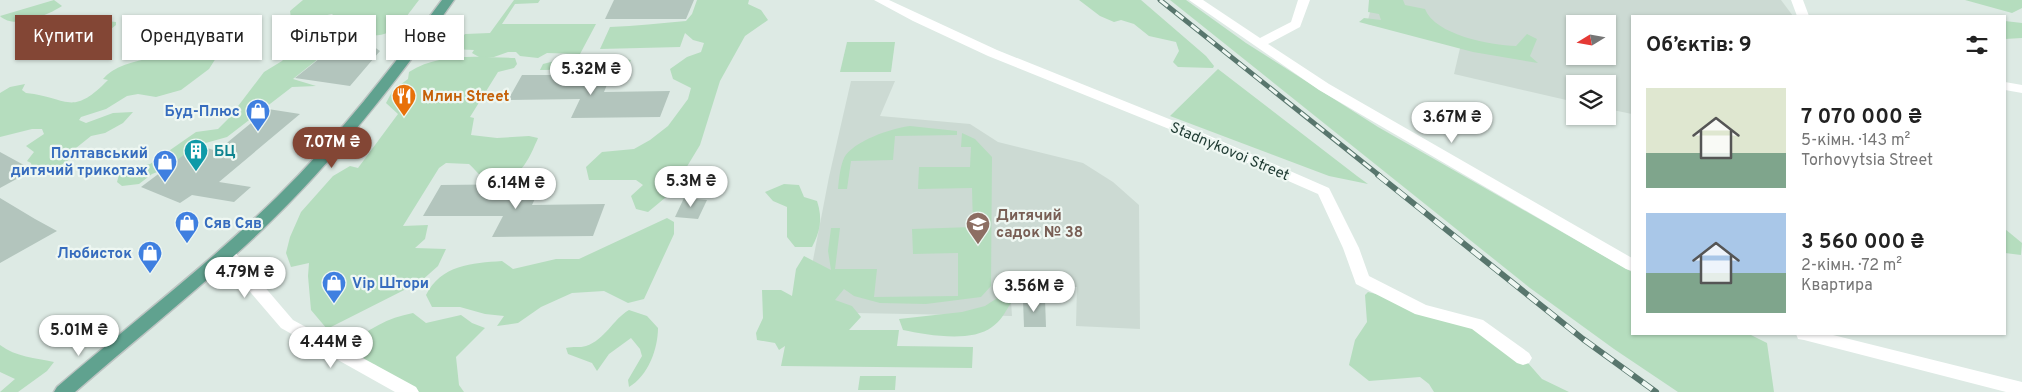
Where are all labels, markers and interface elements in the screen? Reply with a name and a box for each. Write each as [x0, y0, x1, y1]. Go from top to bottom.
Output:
chip: Купити [15, 15, 112, 60]
chip: Орендувати [122, 15, 262, 60]
chip: Фільтри [272, 15, 376, 60]
chip: Нове [386, 15, 464, 60]
north arrow [1566, 15, 1616, 65]
map controls [1566, 15, 1616, 125]
icon: filters [1963, 31, 1991, 59]
text: Об’єктів: 9 [1646, 32, 1752, 59]
pin: 5.32M ₴ [545, 54, 637, 96]
text: 5.32M ₴ [561, 60, 621, 80]
button: layers [1566, 75, 1616, 125]
restaurant icon: Млин Street [391, 83, 417, 117]
place label: Млин Street [422, 88, 509, 107]
shop icon: Буд-Плюс [245, 98, 271, 132]
pin: 3.67M ₴ [1406, 102, 1498, 144]
place label: Буд-Плюс [165, 103, 240, 122]
text: 7 070 000 ₴ [1801, 104, 1922, 131]
text: 3.67M ₴ [1423, 108, 1481, 128]
icon: home [1686, 108, 1746, 168]
street label: Stadnykovoi Street [1167, 119, 1292, 186]
pin: 7.07M ₴ [286, 126, 378, 169]
text: 5-кімн. · 143 m² [1801, 131, 1910, 151]
text: 7.07M ₴ [304, 133, 360, 153]
building icon: БЦ [183, 138, 209, 172]
place label: БЦ [214, 143, 236, 162]
place label: Полтавський дитячий трикотаж [11, 145, 148, 181]
shop icon: Полтавський дитячий трикотаж [152, 149, 178, 183]
text: Torhovytsia Street [1801, 151, 1933, 171]
pin: 5.3M ₴ [650, 166, 732, 208]
pin: 6.14M ₴ [470, 168, 562, 210]
text: 5.3M ₴ [666, 172, 716, 192]
text: 6.14M ₴ [487, 174, 545, 194]
place label: Дитячий садок № 38 [996, 207, 1083, 243]
shop icon: Сяв Сяв [174, 210, 200, 244]
school or university icon: Дитячий садок № 38 [965, 211, 991, 245]
place label: Сяв Сяв [204, 215, 262, 234]
text: 3 560 000 ₴ [1801, 229, 1924, 256]
icon: home [1686, 233, 1746, 293]
shop icon: Любисток [137, 240, 163, 274]
place label: Любисток [57, 245, 132, 264]
pin: 4.79M ₴ [199, 256, 291, 299]
text: 2-кімн. · 72 m² [1801, 256, 1902, 276]
text: 4.79M ₴ [216, 263, 274, 283]
shop icon: Vip Штори [321, 270, 347, 304]
pin: 3.56M ₴ [988, 270, 1080, 313]
place label: Vip Штори [352, 275, 429, 294]
text: Квартира [1801, 276, 1873, 296]
text: 3.56M ₴ [1004, 277, 1064, 297]
pin: 5.01M ₴ [33, 314, 125, 357]
text: 5.01M ₴ [50, 321, 108, 341]
pin: 4.44M ₴ [285, 326, 377, 369]
text: 4.44M ₴ [300, 333, 362, 353]

